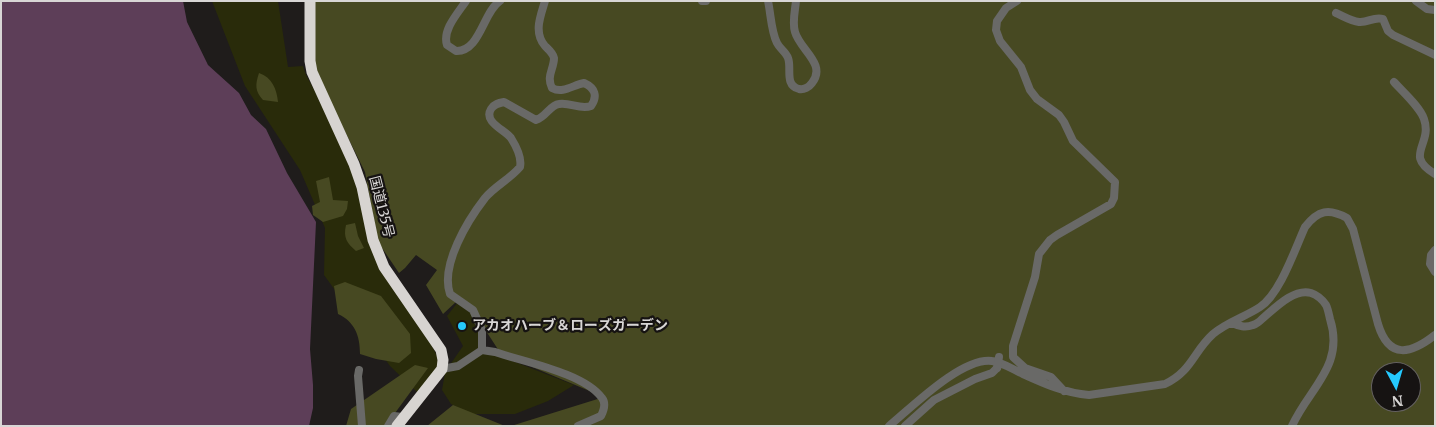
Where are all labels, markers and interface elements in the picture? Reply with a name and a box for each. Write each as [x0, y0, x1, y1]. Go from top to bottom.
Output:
street label: 国道135号 [365, 174, 397, 240]
place label: アカオハーブ＆ローズガーデン [472, 318, 668, 334]
marker: アカオハーブ＆ローズガーデン [456, 320, 468, 332]
north arrow [1371, 362, 1421, 412]
text: N [1391, 391, 1404, 410]

